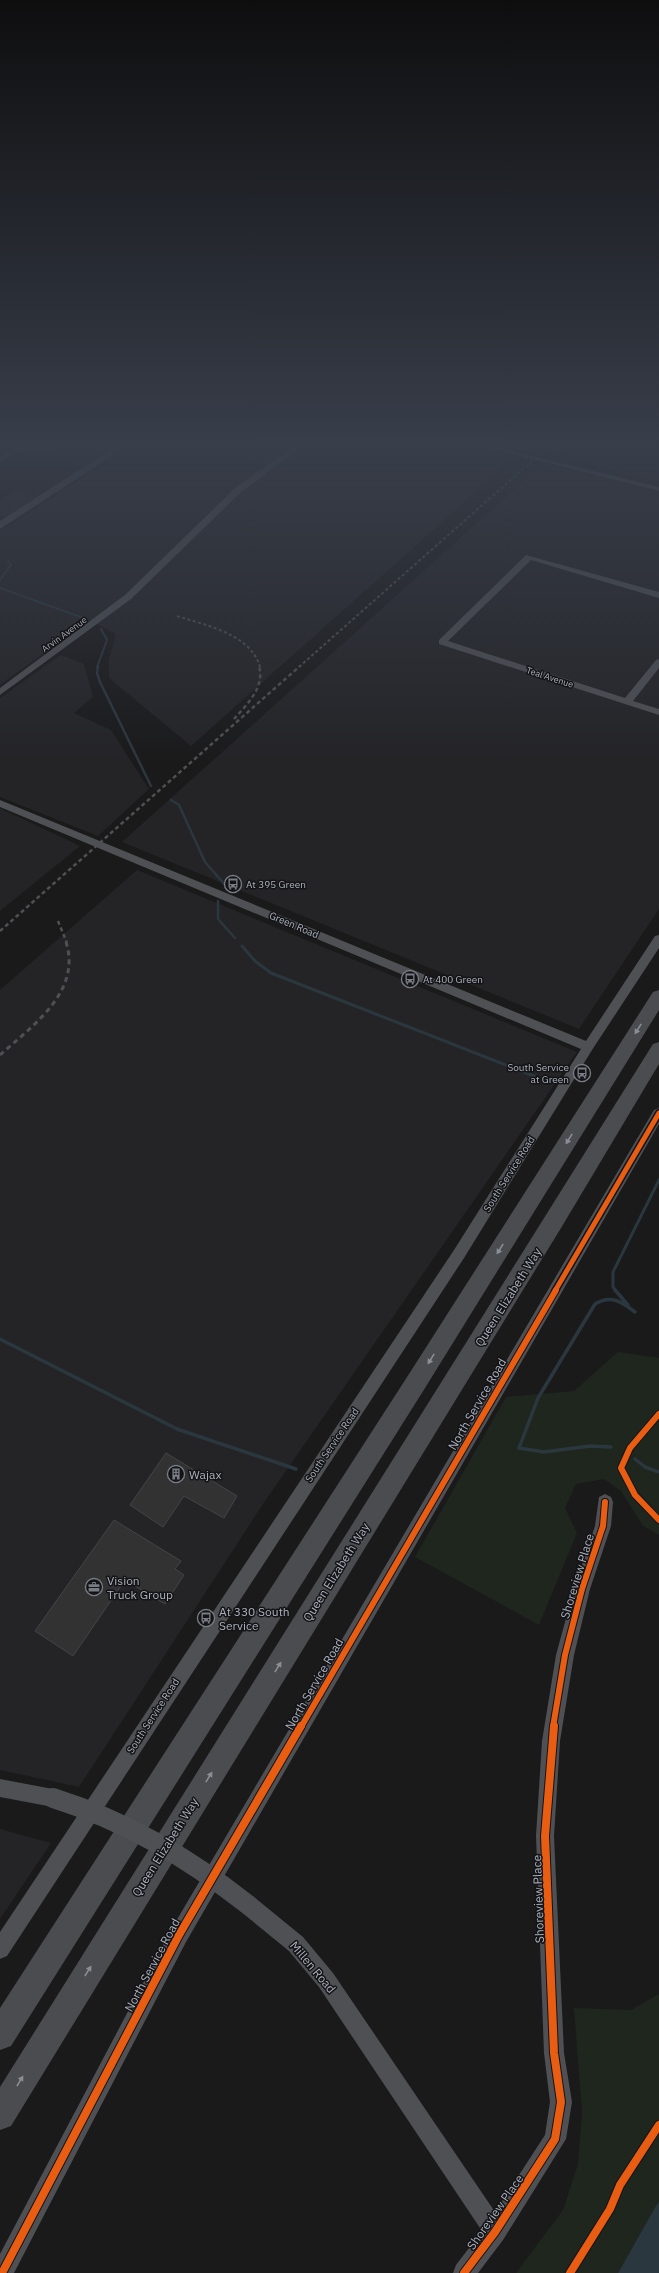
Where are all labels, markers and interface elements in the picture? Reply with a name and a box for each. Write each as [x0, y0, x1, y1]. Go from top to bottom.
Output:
street label: Arvin Avenue [39, 614, 89, 654]
street label: Teal Avenue [525, 664, 575, 690]
bus stop icon: At 395 Green [223, 874, 243, 894]
place label: At 395 Green [246, 878, 306, 891]
street label: Green Road [267, 909, 321, 941]
bus stop icon: At 400 Green [400, 969, 420, 989]
place label: At 400 Green [423, 973, 483, 986]
one-way arrow [635, 1023, 642, 1035]
place label: South Service at Green [507, 1061, 570, 1086]
bus stop icon: South Service at Green [572, 1063, 592, 1083]
street label: South Service Road [480, 1134, 538, 1214]
one-way arrow [565, 1134, 573, 1144]
one-way arrow [496, 1244, 504, 1254]
street label: Queen Elizabeth Way [472, 1245, 544, 1349]
one-way arrow [427, 1353, 434, 1365]
street label: North Service Road [445, 1355, 509, 1453]
street label: South Service Road [302, 1405, 362, 1485]
building icon: Wajax [166, 1464, 186, 1484]
place label: Wajax [189, 1467, 221, 1482]
street label: Queen Elizabeth Way [300, 1520, 372, 1624]
street label: Shoreview Place [557, 1531, 597, 1620]
place label: Vision Truck Group [107, 1573, 173, 1602]
office icon: Vision Truck Group [84, 1577, 104, 1597]
place label: At 330 South Service [219, 1604, 290, 1633]
bus stop icon: At 330 South Service [196, 1608, 216, 1628]
street label: North Service Road [282, 1635, 346, 1733]
one-way arrow [274, 1661, 281, 1673]
street label: South Service Road [124, 1676, 182, 1756]
one-way arrow [205, 1772, 213, 1782]
street label: Queen Elizabeth Way [129, 1795, 201, 1899]
street label: Shoreview Place [529, 1854, 547, 1943]
street label: North Service Road [121, 1916, 183, 2014]
street label: Millen Road [287, 1938, 339, 1996]
one-way arrow [85, 1965, 92, 1977]
one-way arrow [16, 2076, 24, 2086]
street label: Shoreview Place [464, 2171, 527, 2252]

